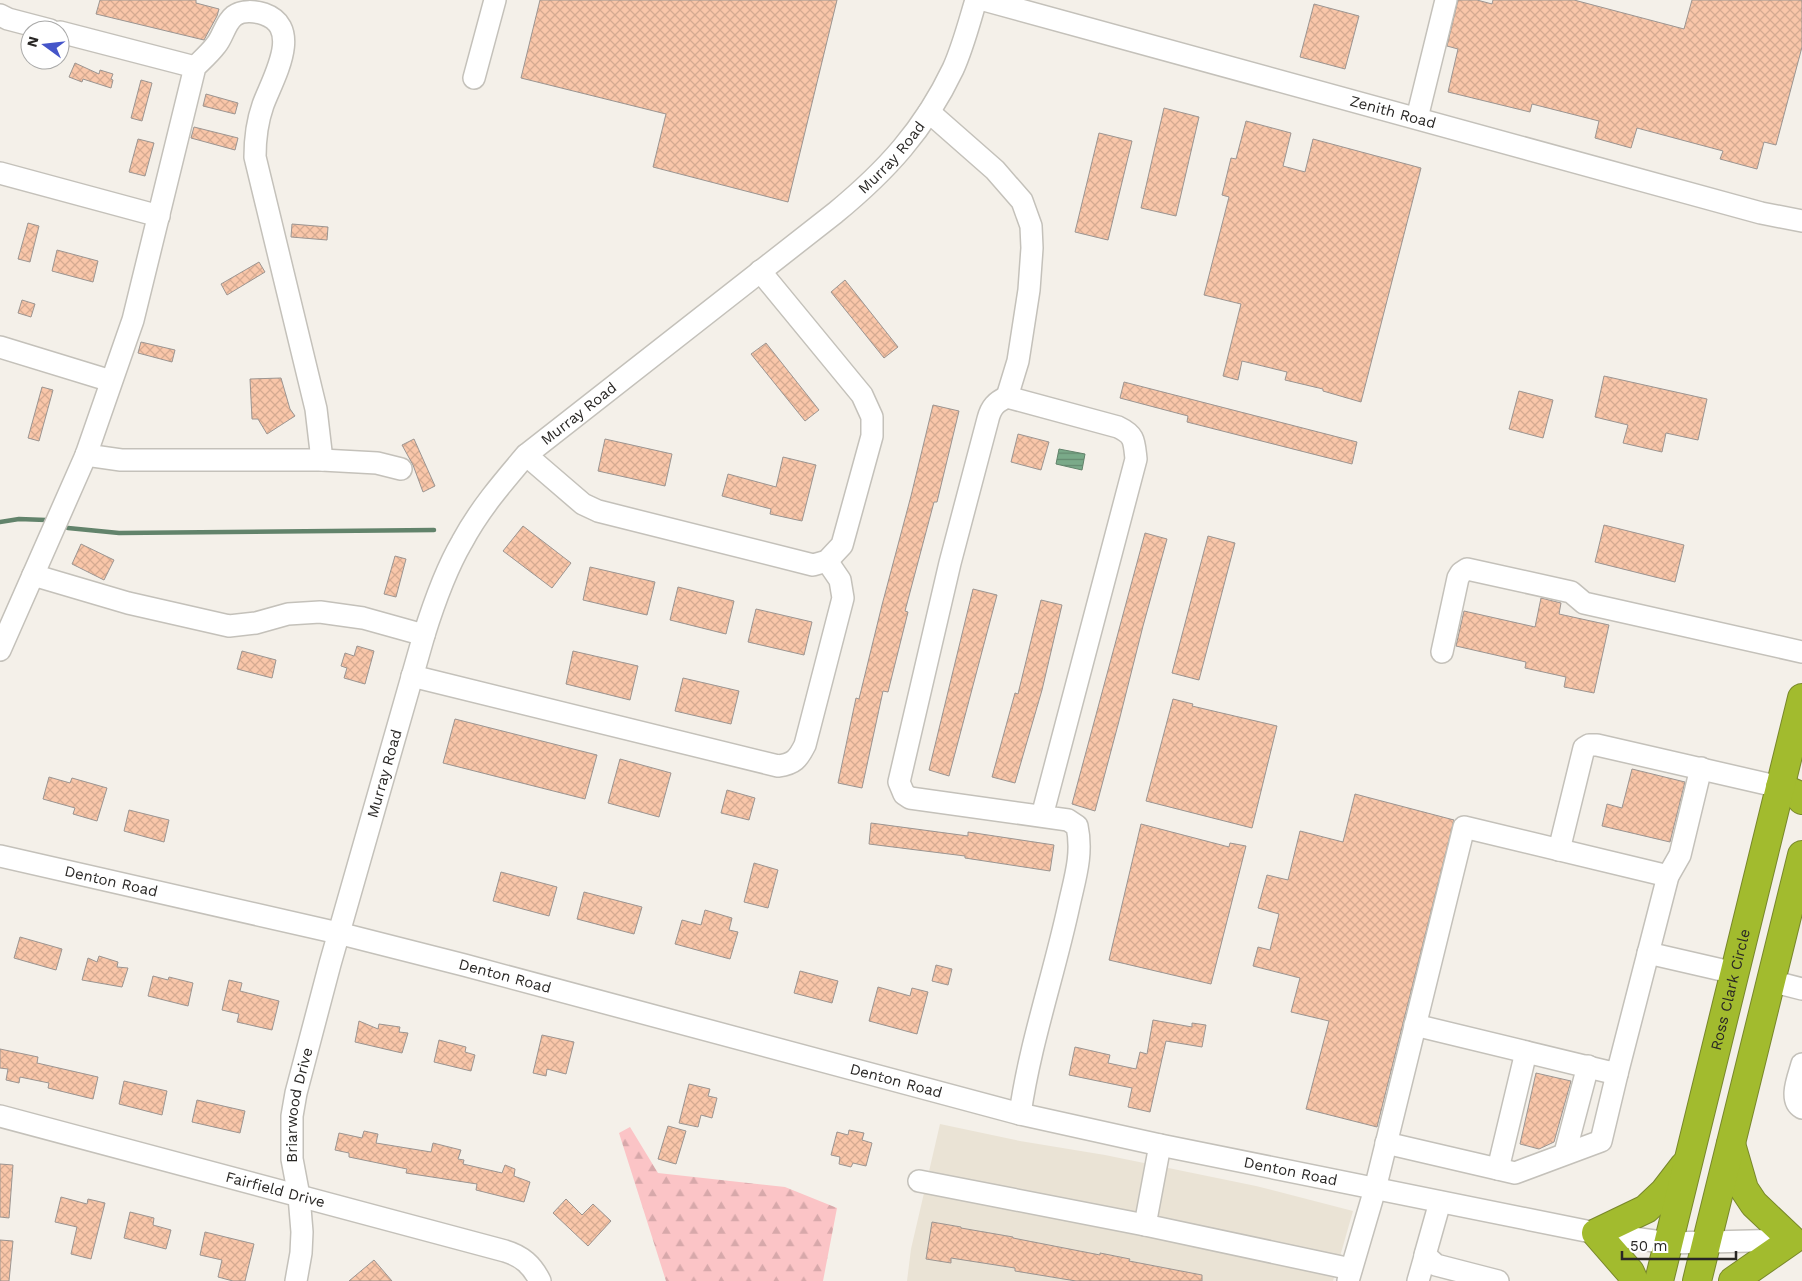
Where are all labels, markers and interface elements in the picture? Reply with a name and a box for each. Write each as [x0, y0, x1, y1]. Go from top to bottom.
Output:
north arrow [20, 20, 70, 70]
text: N [23, 35, 42, 49]
street label: Zenith Road [1348, 92, 1438, 132]
street label: Murray Road [855, 118, 929, 197]
street label: Murray Road [537, 379, 620, 449]
street label: Murray Road [363, 727, 406, 820]
street label: Denton Road [63, 862, 159, 901]
street label: Ross Clark Circle [1707, 927, 1754, 1052]
street label: Denton Road [457, 955, 553, 997]
street label: Briarwood Drive [283, 1045, 317, 1163]
street label: Denton Road [848, 1060, 944, 1102]
street label: Denton Road [1242, 1153, 1339, 1190]
street label: Fairfield Drive [224, 1168, 327, 1211]
scale bar [1622, 1228, 1736, 1260]
text: 50 m [1630, 1237, 1667, 1255]

